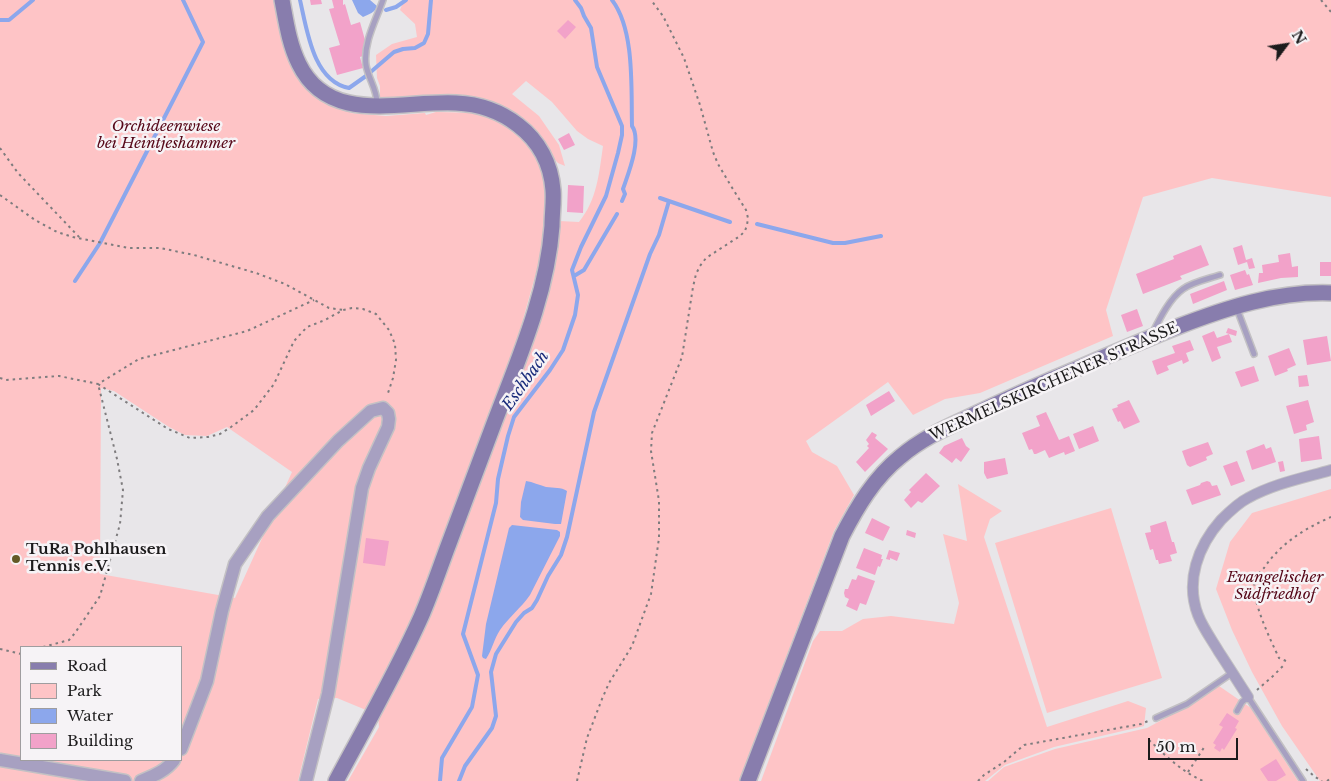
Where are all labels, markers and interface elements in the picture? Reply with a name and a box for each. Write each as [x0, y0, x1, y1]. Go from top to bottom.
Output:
north arrow [1261, 20, 1311, 70]
text: N [1288, 27, 1310, 48]
park label: Orchideenwiese bei Heintjeshammer [97, 118, 235, 153]
street label: WERMELSKIRCHENER STRASSE [927, 319, 1181, 445]
water label: Eschbach [499, 348, 553, 414]
place label: TuRa Pohlhausen Tennis e.V. [26, 541, 166, 576]
marker: TuRa Pohlhausen Tennis e.V. [10, 553, 22, 565]
park label: Evangelischer Südfriedhof [1227, 569, 1323, 604]
legend [20, 646, 182, 761]
text: Road [67, 656, 107, 675]
text: Park [67, 681, 102, 700]
text: Water [67, 706, 113, 725]
scale bar [1151, 728, 1241, 760]
text: Building [67, 731, 133, 750]
text: 50 m [1156, 737, 1196, 756]

